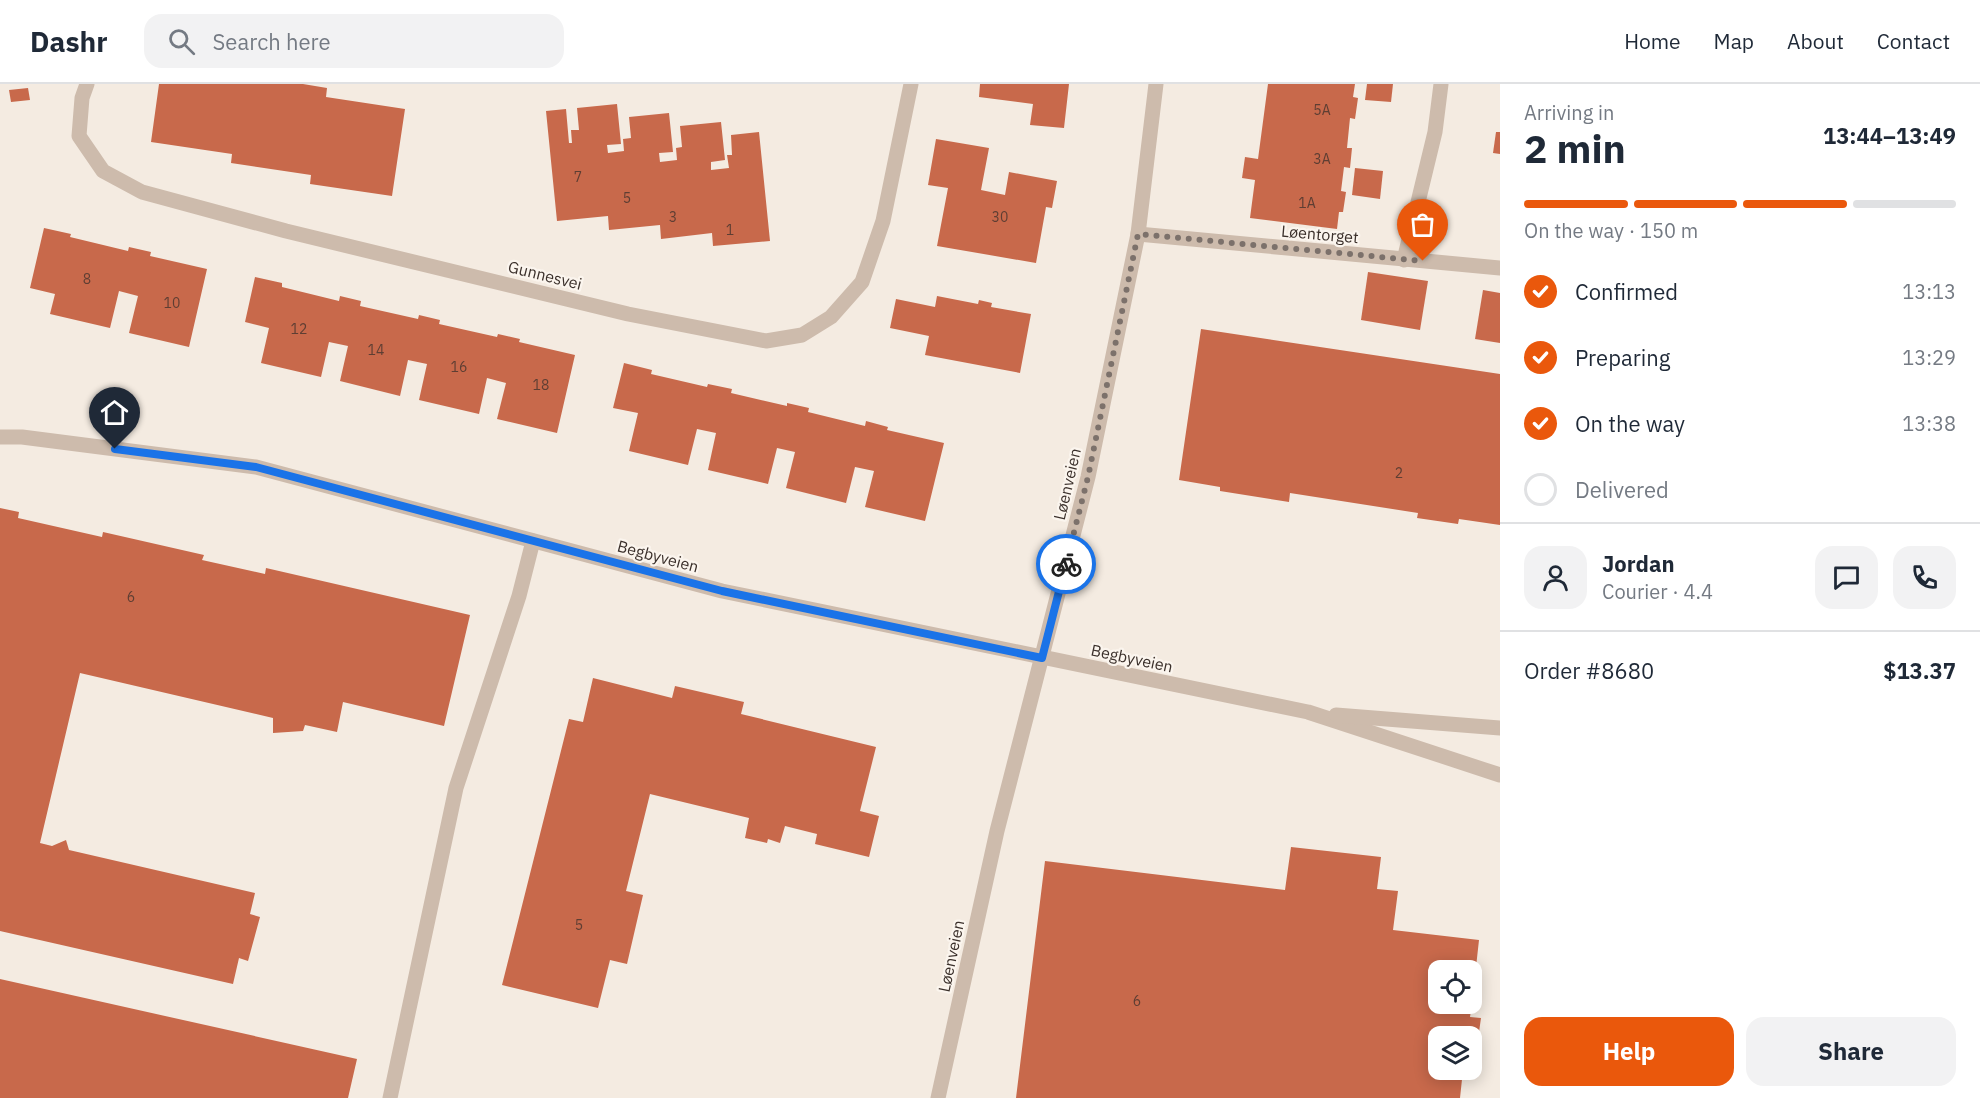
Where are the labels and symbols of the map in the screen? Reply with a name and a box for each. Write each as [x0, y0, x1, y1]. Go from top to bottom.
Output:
house number: 5A [1313, 101, 1331, 119]
house number: 3A [1313, 150, 1331, 168]
house number: 7 [574, 168, 582, 186]
house number: 5 [623, 189, 631, 207]
house number: 1A [1298, 194, 1316, 212]
pin [1397, 199, 1448, 261]
house number: 3 [669, 208, 677, 226]
house number: 30 [992, 208, 1008, 226]
house number: 1 [726, 221, 734, 239]
street label: Løentorget [1280, 221, 1360, 247]
street label: Gunnesvei [506, 256, 584, 294]
house number: 8 [83, 270, 91, 288]
house number: 10 [164, 294, 180, 312]
house number: 12 [291, 320, 307, 338]
house number: 14 [368, 341, 384, 359]
house number: 16 [451, 358, 467, 376]
house number: 18 [533, 376, 549, 394]
pin [89, 387, 140, 449]
street label: Løenveien [1049, 446, 1085, 522]
house number: 2 [1395, 464, 1403, 482]
courier [1036, 534, 1096, 594]
street label: Begbyveien [615, 536, 701, 576]
house number: 6 [127, 588, 135, 606]
street label: Begbyveien [1089, 640, 1175, 676]
house number: 5 [575, 916, 583, 934]
street label: Løenveien [934, 918, 968, 994]
house number: 6 [1133, 992, 1141, 1010]

